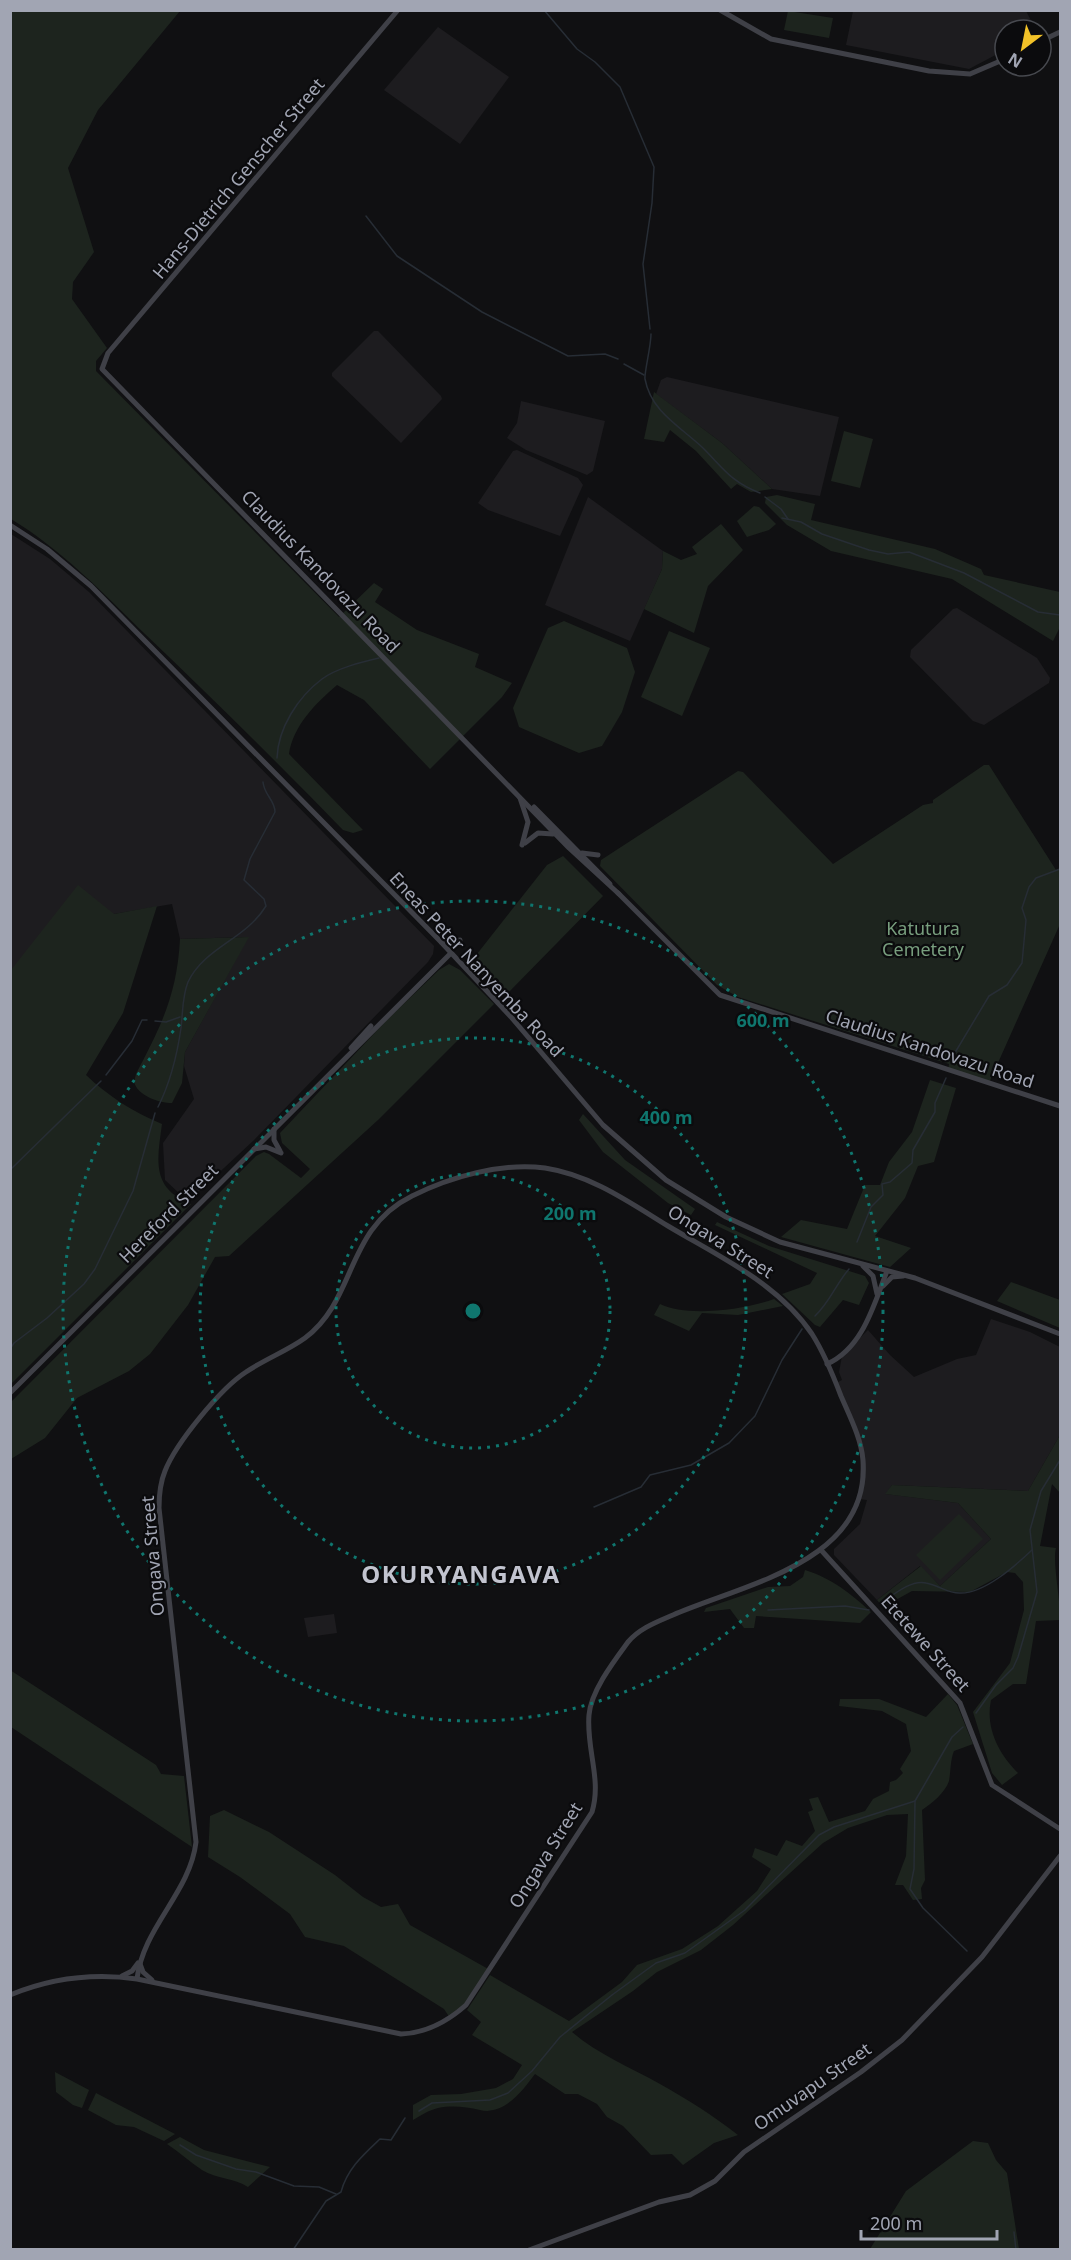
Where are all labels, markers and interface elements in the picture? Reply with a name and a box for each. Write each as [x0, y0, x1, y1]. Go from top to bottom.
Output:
north arrow [993, 18, 1053, 78]
text: N [1004, 48, 1026, 73]
street label: Hans-Dietrich Genscher Street [147, 72, 330, 283]
street label: Claudius Kandovazu Road [237, 484, 405, 658]
street label: Eneas Peter Nanyemba Road [385, 866, 569, 1062]
park label: Katutura Cemetery [882, 916, 965, 961]
street label: Claudius Kandovazu Road [823, 1003, 1037, 1093]
text: 600 m [736, 1008, 790, 1032]
text: 400 m [639, 1105, 693, 1129]
street label: Hereford Street [113, 1158, 223, 1268]
street label: Ongava Street [664, 1199, 779, 1283]
text: 200 m [543, 1201, 597, 1225]
centre of rings [463, 1301, 483, 1321]
street label: Ongava Street [135, 1494, 169, 1617]
district label: OKURYANGAVA [361, 1557, 561, 1590]
street label: Etetewe Street [876, 1590, 976, 1697]
street label: Ongava Street [503, 1797, 587, 1912]
street label: Omuvapu Street [748, 2036, 876, 2136]
scale bar [861, 2203, 998, 2241]
text: 200 m [870, 2211, 922, 2235]

